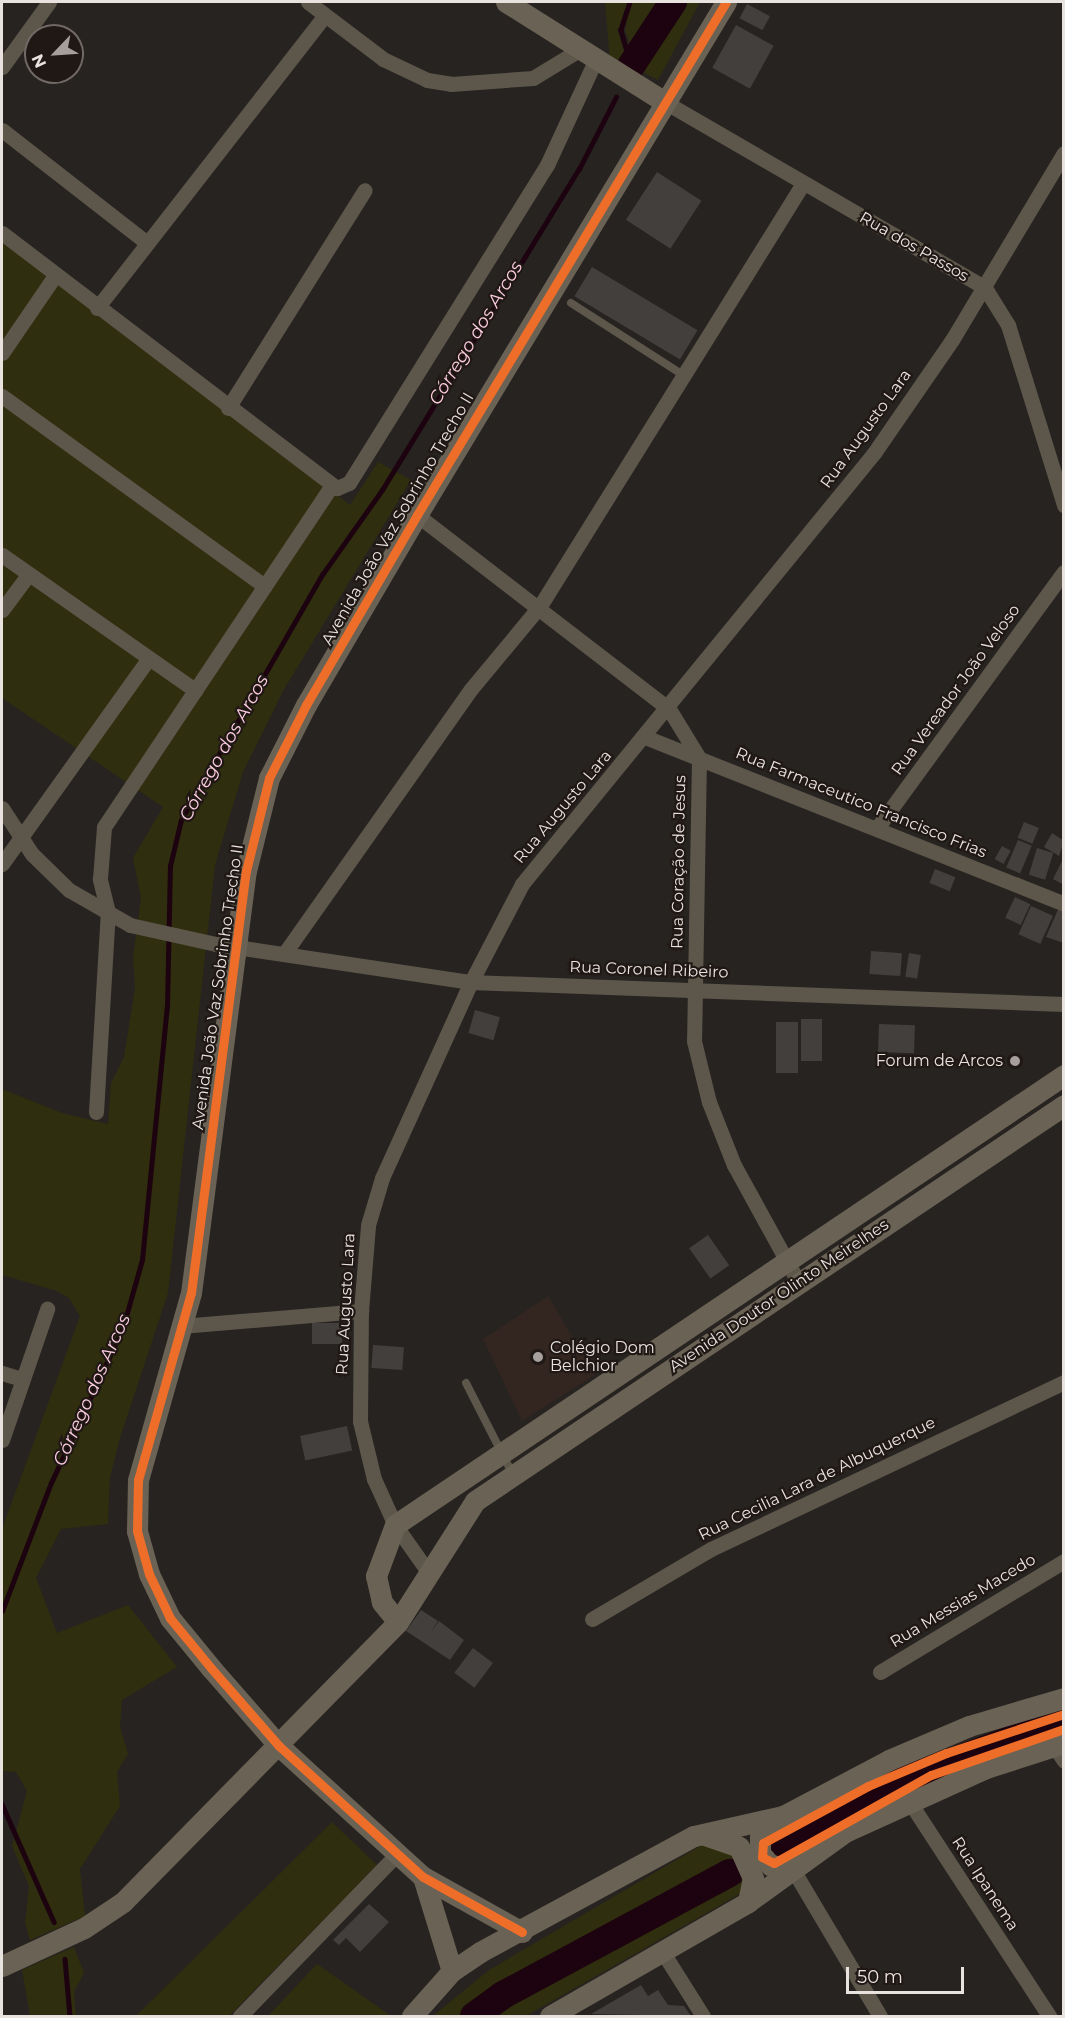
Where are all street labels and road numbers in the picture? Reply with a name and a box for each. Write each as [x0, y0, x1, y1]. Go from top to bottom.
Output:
street label: Rua dos Passos [856, 208, 972, 286]
street label: Rua Augusto Lara [816, 366, 916, 492]
street label: Avenida João Vaz Sobrinho Trecho II [318, 389, 478, 649]
street label: Rua Vereador João Veloso [888, 601, 1024, 779]
street label: Rua Farmaceutico Francisco Frias [733, 744, 989, 862]
street label: Rua Augusto Lara [510, 746, 616, 868]
street label: Rua Coração de Jesus [668, 775, 690, 949]
street label: Avenida João Vaz Sobrinho Trecho II [188, 843, 248, 1131]
street label: Rua Coronel Ribeiro [569, 958, 729, 982]
street label: Avenida Doutor Olinto Meirelhes [666, 1215, 892, 1377]
street label: Rua Augusto Lara [333, 1233, 359, 1375]
street label: Rua Cecilia Lara de Albuquerque [695, 1413, 939, 1545]
street label: Rua Messias Macedo [887, 1550, 1039, 1652]
street label: Rua Ipanema [948, 1834, 1022, 1934]

